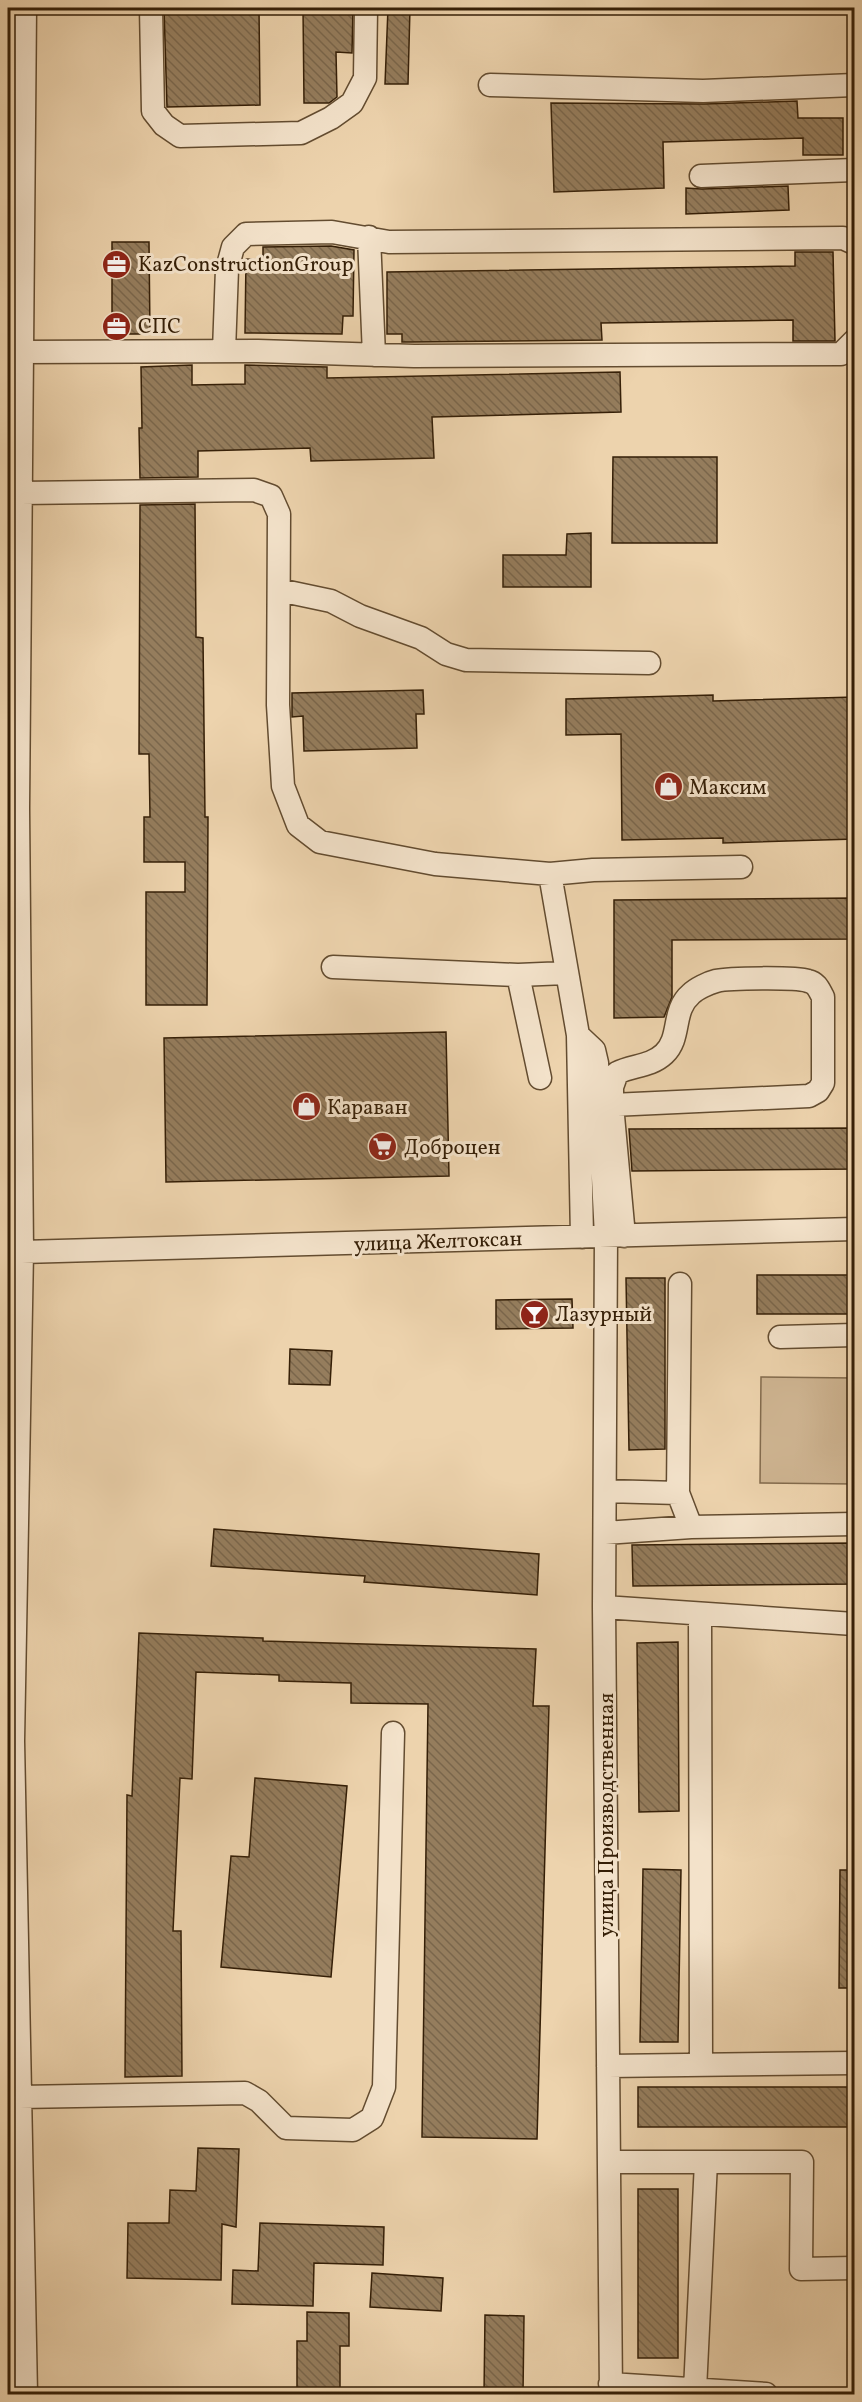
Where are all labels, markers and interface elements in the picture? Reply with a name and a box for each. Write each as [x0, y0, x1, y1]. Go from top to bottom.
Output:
office icon: KazConstructionGroup [101, 248, 133, 280]
place label: KazConstructionGroup [138, 251, 354, 280]
office icon: СПС [101, 310, 133, 342]
place label: СПС [138, 313, 181, 342]
shop icon: Максим [652, 771, 684, 803]
place label: Максим [689, 774, 766, 803]
shop icon: Караван [290, 1091, 322, 1123]
place label: Караван [327, 1094, 408, 1123]
supermarket icon: Доброцен [367, 1131, 399, 1163]
place label: Доброцен [404, 1134, 501, 1163]
street label: улица Желтоксан [353, 1225, 523, 1260]
bar icon: Лазурный [518, 1298, 550, 1330]
place label: Лазурный [555, 1301, 652, 1330]
street label: улица Производственная [593, 1693, 622, 1937]

